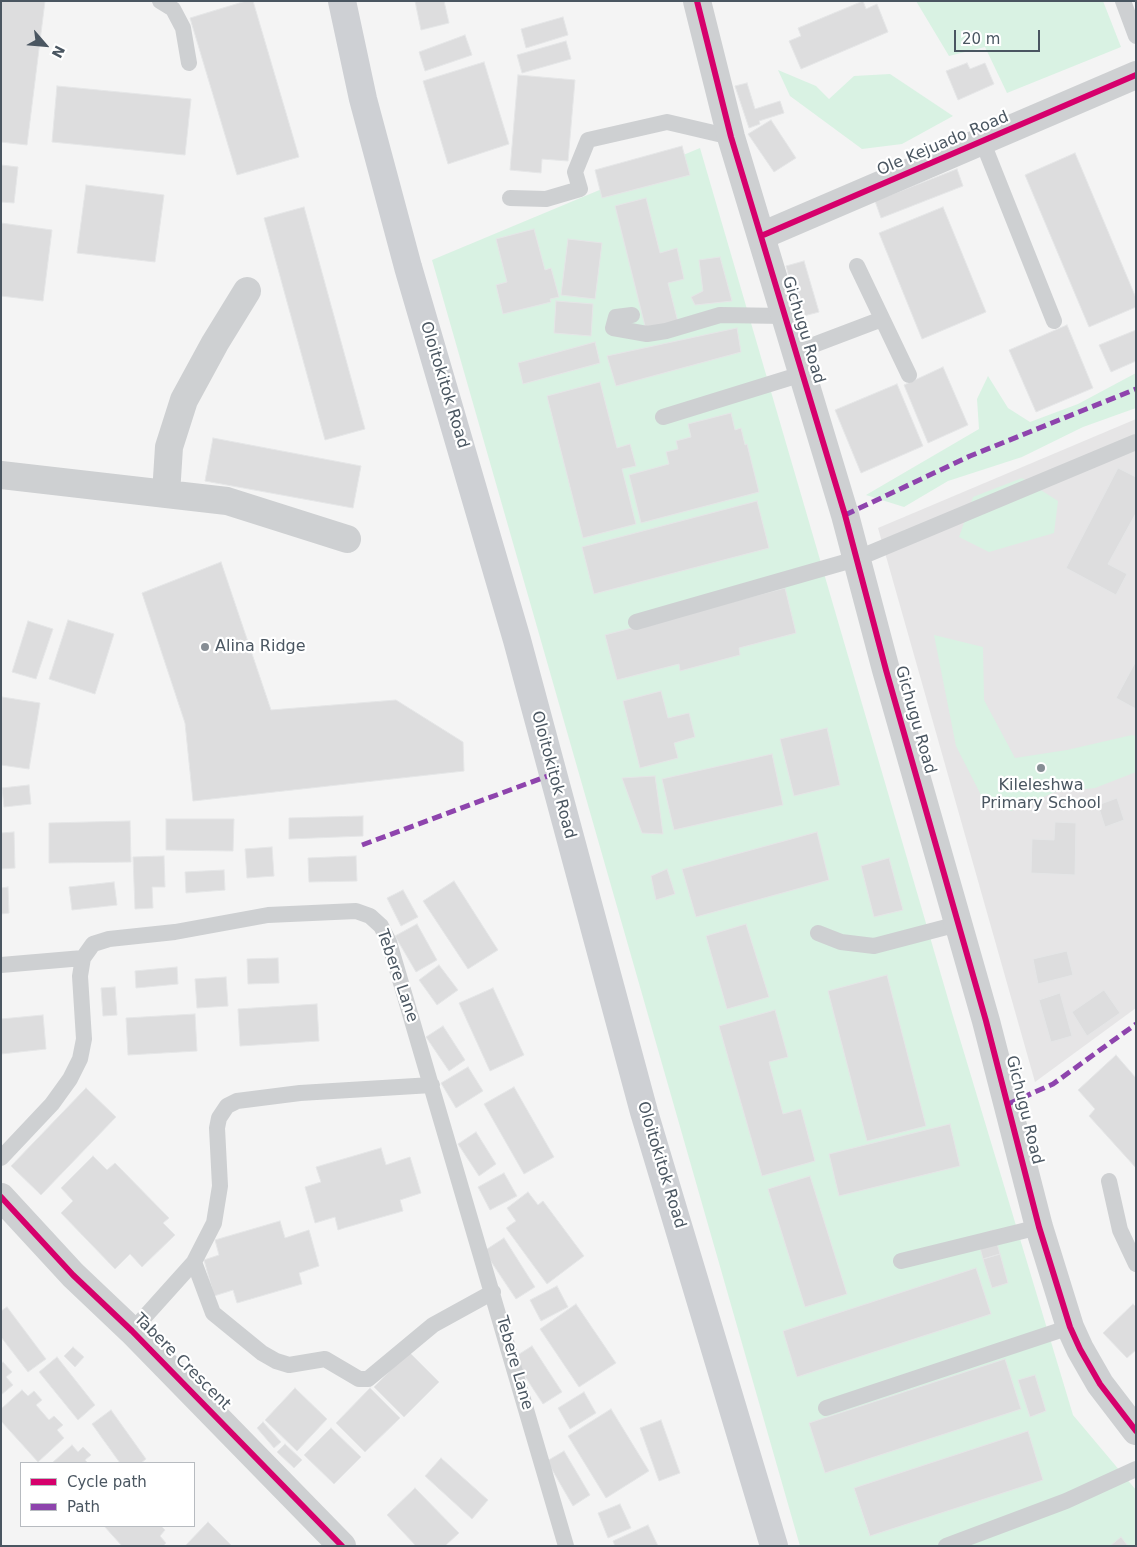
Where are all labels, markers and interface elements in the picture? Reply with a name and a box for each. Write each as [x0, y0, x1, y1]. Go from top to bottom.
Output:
north arrow [20, 20, 70, 70]
scale bar [957, 20, 1043, 52]
text: 20 m [962, 30, 1000, 48]
text: N [49, 43, 68, 61]
street label: Ole Kejuado Road [874, 108, 1012, 180]
street label: Gichugu Road [778, 274, 828, 386]
street label: Oloitokitok Road [416, 319, 472, 451]
place label: Alina Ridge [215, 637, 306, 657]
marker: Alina Ridge [199, 641, 211, 653]
street label: Gichugu Road [890, 664, 940, 776]
street label: Oloitokitok Road [527, 709, 579, 841]
marker: Kileleshwa Primary School [1035, 762, 1047, 774]
place label: Kileleshwa Primary School [981, 776, 1101, 814]
street label: Tebere Lane [372, 927, 422, 1025]
street label: Gichugu Road [1001, 1054, 1047, 1166]
street label: Oloitokitok Road [633, 1099, 689, 1231]
street label: Tabere Crescent [130, 1310, 234, 1414]
street label: Tebere Lane [491, 1314, 537, 1412]
legend [20, 1462, 195, 1527]
text: Cycle path [67, 1473, 147, 1491]
text: Path [67, 1498, 100, 1516]

